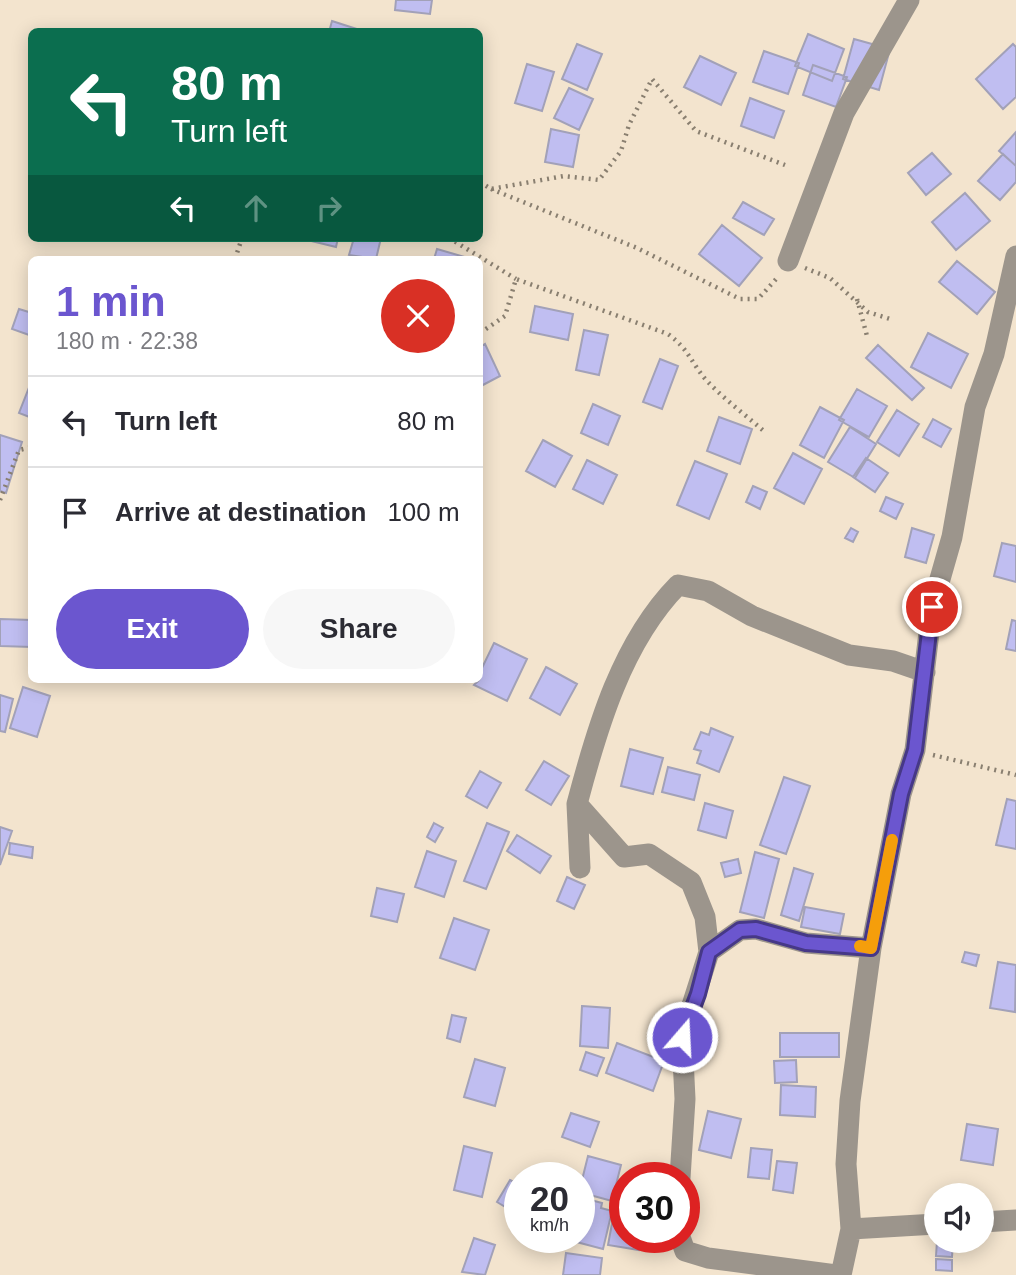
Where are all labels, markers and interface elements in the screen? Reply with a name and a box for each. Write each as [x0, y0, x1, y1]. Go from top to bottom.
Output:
icon: left [56, 56, 147, 147]
text: 80 m [171, 56, 283, 110]
text: Turn left [171, 113, 287, 149]
icon: left [164, 189, 202, 227]
icon: ahead [237, 189, 275, 227]
icon: right [310, 189, 348, 227]
text: 1 min [56, 278, 166, 325]
button: close [381, 279, 455, 353]
text: 180 m · 22:38 [56, 328, 198, 354]
icon: left [56, 403, 94, 441]
text: Turn left [115, 406, 217, 436]
text: 80 m [397, 406, 455, 436]
icon: arrive [56, 494, 94, 532]
text: Arrive at destination [115, 497, 366, 527]
text: 100 m [387, 497, 460, 527]
pin [902, 577, 962, 637]
icon: arrive [913, 588, 951, 626]
button: Exit [56, 589, 249, 669]
button: Share [263, 589, 455, 669]
position arrow [645, 1000, 719, 1074]
speed limit sign: 30 [609, 1162, 700, 1253]
text: 20 [530, 1179, 569, 1218]
map controls [924, 1183, 994, 1253]
button: sound [924, 1183, 994, 1253]
text: km/h [530, 1215, 569, 1235]

